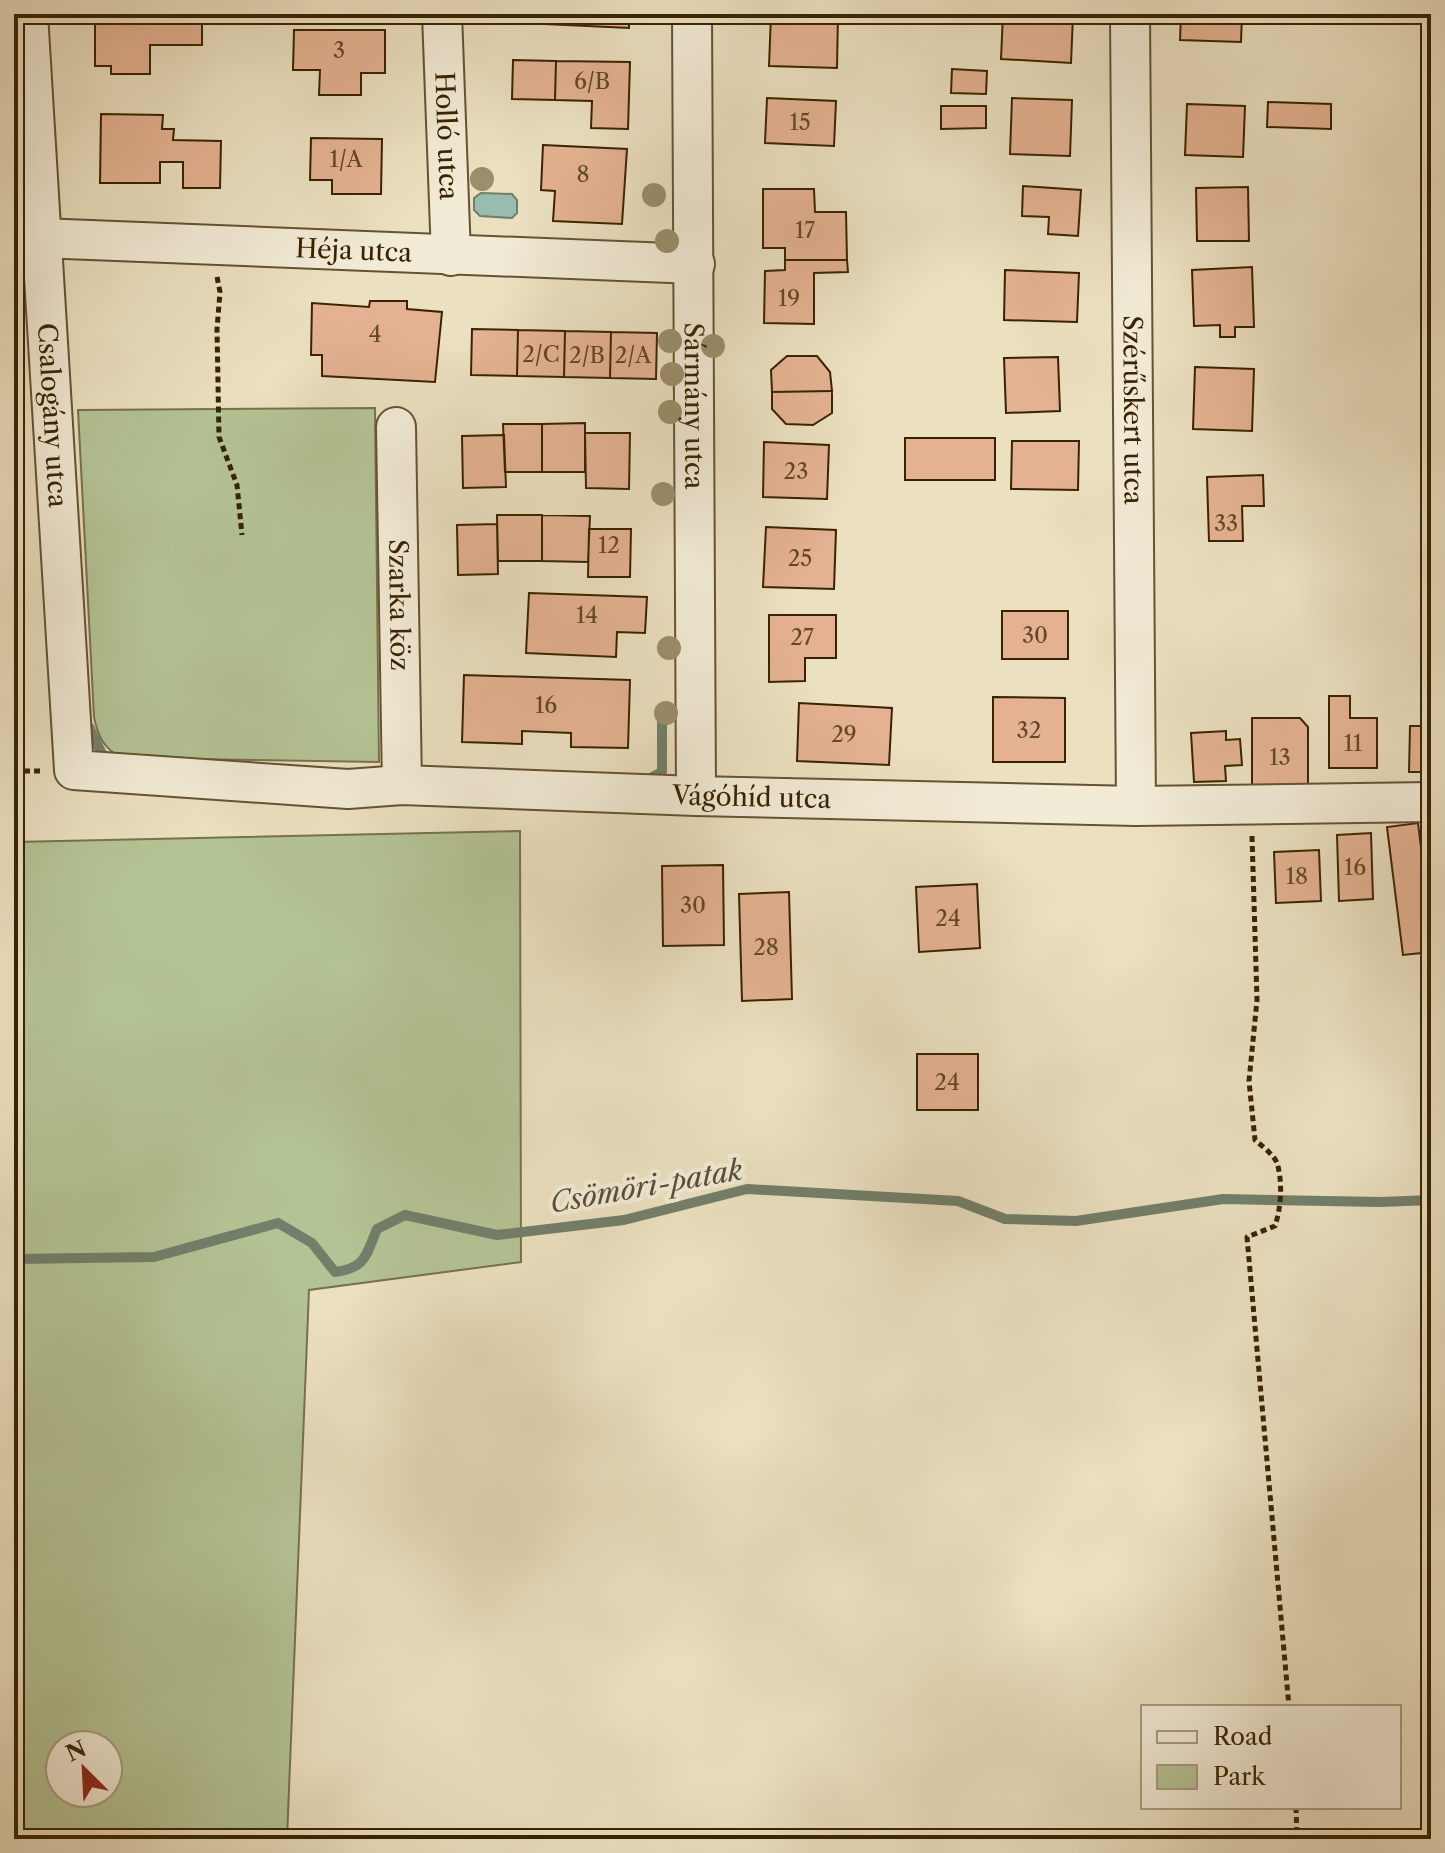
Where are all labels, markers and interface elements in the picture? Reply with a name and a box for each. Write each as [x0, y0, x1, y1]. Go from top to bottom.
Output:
house number: 3 [333, 37, 345, 64]
house number: 6/B [574, 68, 610, 95]
street label: Holló utca [428, 71, 465, 201]
house number: 15 [789, 109, 811, 136]
house number: 1/A [329, 146, 363, 173]
house number: 8 [576, 161, 590, 188]
house number: 17 [795, 217, 815, 244]
street label: Héja utca [295, 232, 413, 269]
house number: 19 [778, 285, 800, 312]
street label: Szérűskert utca [1116, 315, 1150, 505]
house number: 4 [369, 321, 381, 348]
street label: Csalogány utca [31, 322, 74, 509]
street label: Sármány utca [678, 322, 710, 490]
house number: 2/C [522, 341, 560, 368]
house number: 2/B [569, 342, 605, 369]
house number: 2/A [615, 342, 652, 369]
house number: 23 [784, 458, 808, 485]
house number: 33 [1214, 510, 1238, 537]
house number: 12 [598, 532, 620, 559]
street label: Szarka köz [382, 539, 416, 671]
house number: 25 [788, 545, 812, 572]
house number: 14 [576, 602, 598, 629]
house number: 30 [1022, 622, 1048, 649]
house number: 27 [790, 624, 814, 651]
house number: 16 [535, 692, 557, 719]
house number: 32 [1017, 717, 1041, 744]
house number: 29 [831, 721, 857, 748]
house number: 11 [1344, 730, 1362, 757]
house number: 13 [1269, 744, 1291, 771]
street label: Vágóhíd utca [670, 779, 832, 815]
house number: 16 [1344, 854, 1366, 881]
house number: 18 [1286, 863, 1308, 890]
house number: 30 [680, 892, 706, 919]
house number: 24 [935, 905, 961, 932]
house number: 28 [753, 934, 779, 961]
house number: 24 [934, 1069, 960, 1096]
water label: Csömöri-patak [547, 1152, 746, 1220]
legend [1141, 1705, 1401, 1809]
text: Road [1213, 1722, 1273, 1751]
north arrow [44, 1729, 124, 1809]
text: N [62, 1735, 90, 1767]
text: Park [1213, 1762, 1266, 1791]

